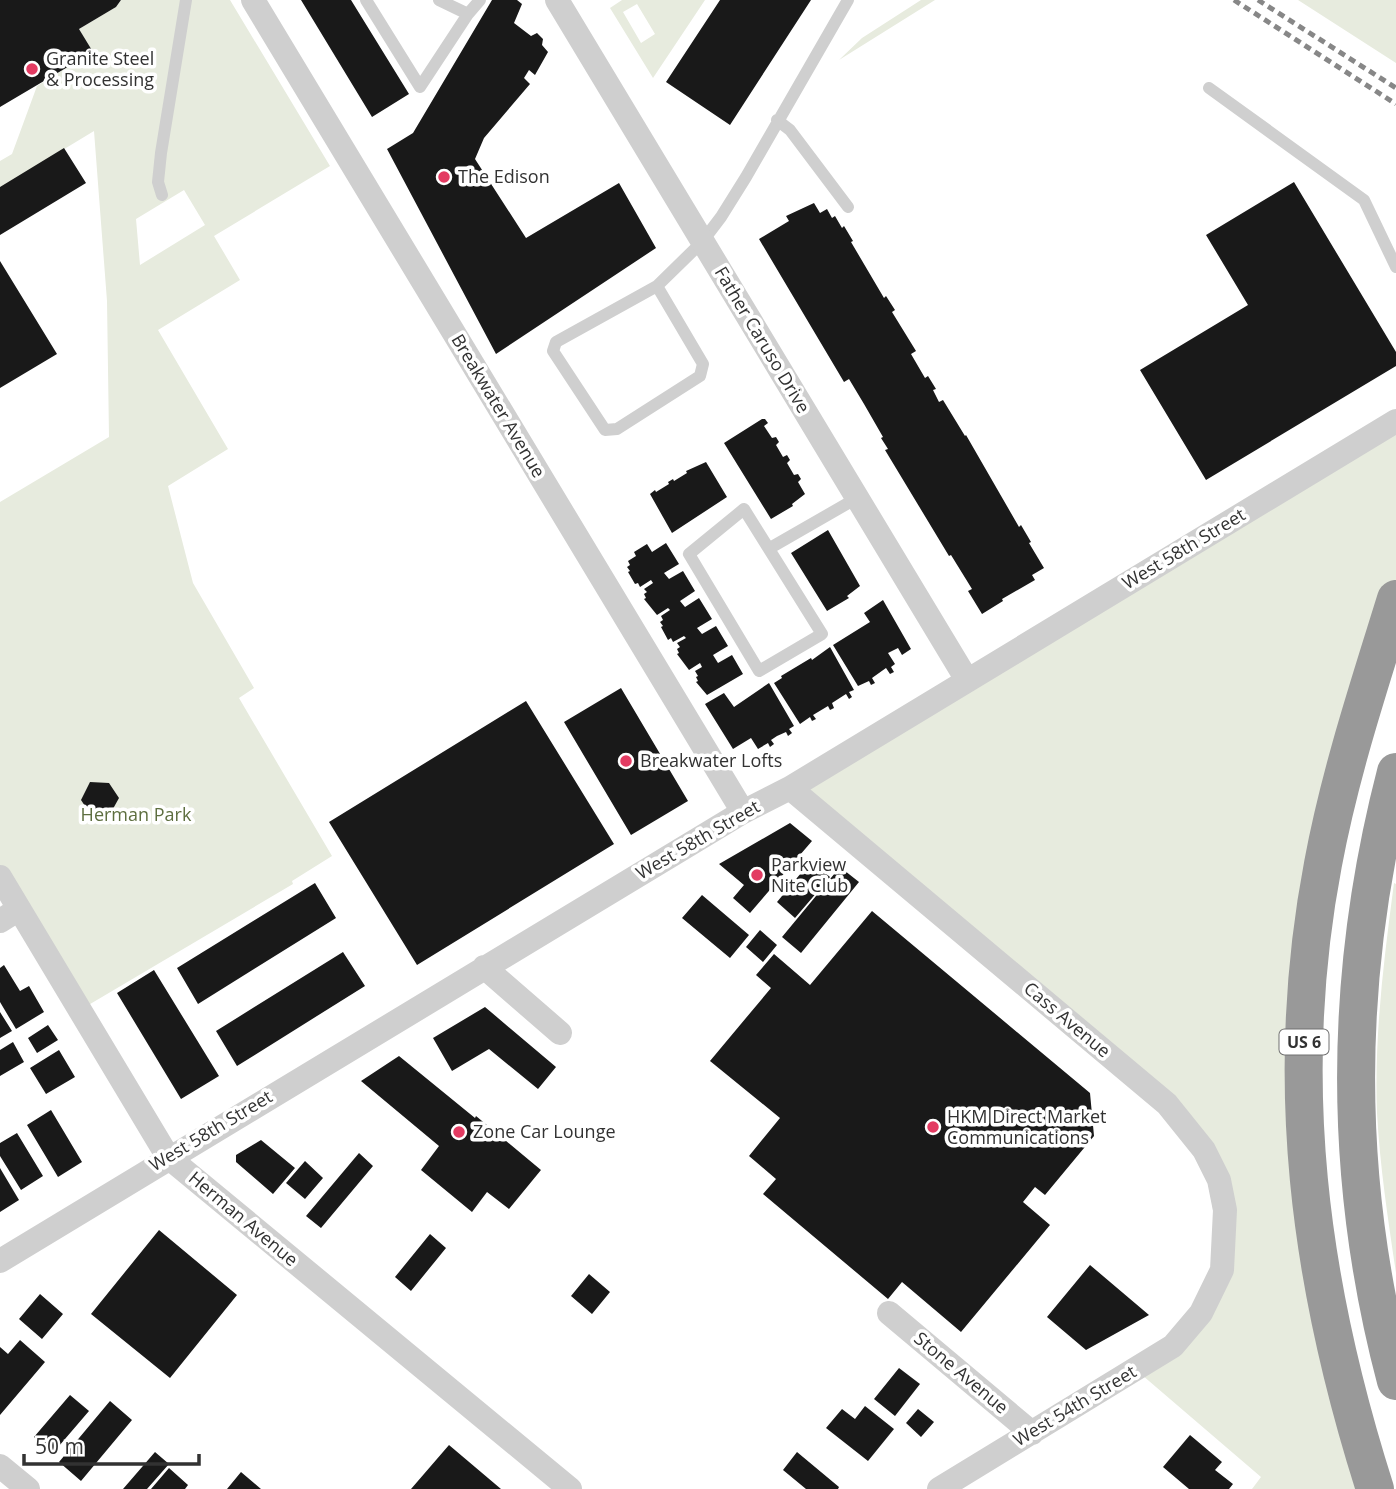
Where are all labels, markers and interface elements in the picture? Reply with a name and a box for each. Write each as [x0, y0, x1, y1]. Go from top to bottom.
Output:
place label: Granite Steel & Processing [46, 46, 154, 91]
marker: Granite Steel & Processing [24, 61, 40, 77]
place label: The Edison [458, 164, 550, 188]
marker: The Edison [436, 169, 452, 185]
street label: Father Caruso Drive [710, 262, 816, 417]
street label: Breakwater Avenue [446, 329, 551, 482]
street label: West 58th Street [1118, 502, 1249, 594]
place label: Breakwater Lofts [640, 748, 782, 772]
marker: Breakwater Lofts [618, 753, 634, 769]
street label: West 58th Street [631, 794, 764, 884]
park label: Herman Park [81, 802, 192, 826]
place label: Parkview Nite Club [771, 852, 848, 897]
marker: Parkview Nite Club [749, 867, 765, 883]
street label: Cass Avenue [1019, 976, 1116, 1062]
road number: US 6 [1280, 1030, 1328, 1054]
street label: West 58th Street [145, 1084, 276, 1176]
place label: HKM Direct Market Communications [947, 1104, 1106, 1149]
place label: Zone Car Lounge [473, 1119, 616, 1143]
marker: HKM Direct Market Communications [925, 1119, 941, 1135]
marker: Zone Car Lounge [451, 1124, 467, 1140]
street label: Herman Avenue [184, 1165, 303, 1271]
street label: Stone Avenue [910, 1326, 1014, 1419]
street label: West 54th Street [1009, 1359, 1140, 1451]
scale bar [24, 1422, 200, 1466]
text: 50 m [35, 1432, 84, 1460]

